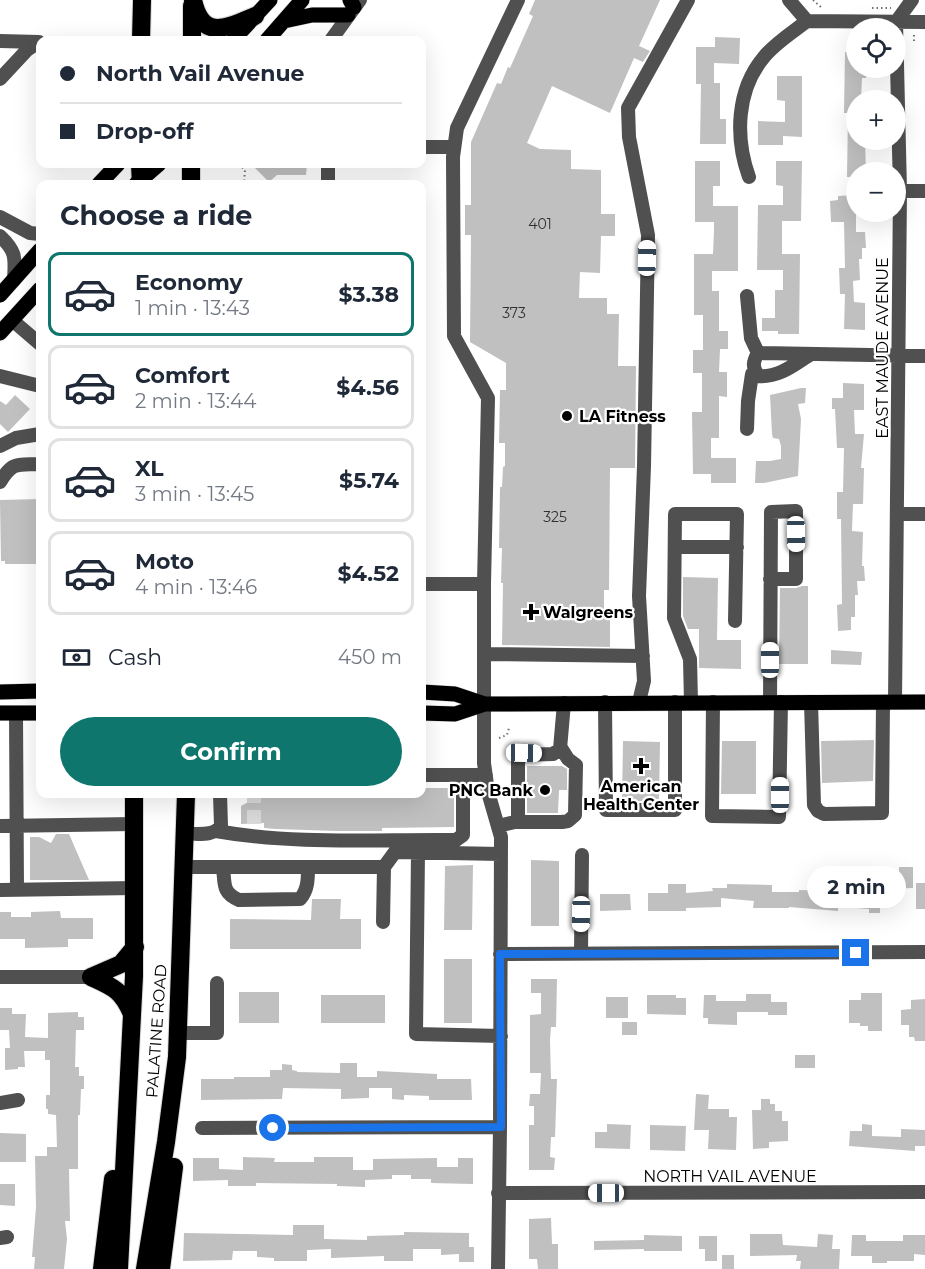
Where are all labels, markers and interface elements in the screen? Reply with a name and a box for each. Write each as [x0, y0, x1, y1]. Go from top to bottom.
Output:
map controls [846, 18, 906, 222]
button: locate [846, 18, 906, 78]
text: North Vail Avenue [96, 60, 304, 87]
button: + [846, 90, 906, 150]
text: Drop-off [96, 118, 194, 145]
button: − [846, 162, 906, 222]
text: Choose a ride [60, 199, 252, 232]
house number: 401 [528, 215, 552, 233]
car [638, 240, 656, 276]
street label: EAST MAUDE AVENUE [873, 257, 892, 439]
icon: car [63, 267, 117, 321]
text: Economy [135, 269, 243, 296]
text: $3.38 [338, 281, 399, 308]
text: 1 min · 13:43 [135, 296, 250, 320]
house number: 373 [502, 304, 526, 322]
icon: car [63, 360, 117, 414]
text: Comfort [135, 362, 230, 389]
text: $4.56 [336, 374, 399, 401]
text: 2 min · 13:44 [135, 389, 256, 413]
place label: LA Fitness [579, 407, 666, 426]
marker: LA Fitness [560, 409, 574, 423]
icon: car [63, 453, 117, 507]
text: XL [135, 455, 164, 482]
text: $5.74 [339, 467, 399, 494]
text: 3 min · 13:45 [135, 482, 254, 506]
house number: 325 [543, 508, 567, 526]
car [787, 516, 805, 552]
icon: car [63, 546, 117, 600]
text: Moto [135, 548, 194, 575]
text: $4.52 [337, 560, 399, 587]
text: 4 min · 13:46 [135, 575, 257, 599]
place label: Walgreens [543, 603, 634, 622]
marker: Walgreens [524, 605, 538, 619]
icon: cash [60, 641, 93, 674]
car [761, 642, 779, 678]
text: Cash [108, 644, 162, 671]
text: 450 m [338, 645, 402, 669]
button: Confirm [60, 717, 402, 786]
car [506, 744, 542, 762]
marker: American Health Center [632, 757, 650, 775]
place label: American Health Center [583, 777, 699, 814]
car [771, 777, 789, 813]
place label: PNC Bank [449, 781, 534, 800]
marker: PNC Bank [538, 783, 552, 797]
callout: 2 min [806, 866, 906, 908]
text: 2 min [827, 875, 886, 899]
car [572, 896, 590, 932]
route end [842, 939, 869, 966]
street label: PALATINE ROAD [142, 964, 171, 1099]
route start [259, 1114, 286, 1141]
street label: NORTH VAIL AVENUE [643, 1167, 817, 1186]
car [588, 1184, 624, 1202]

